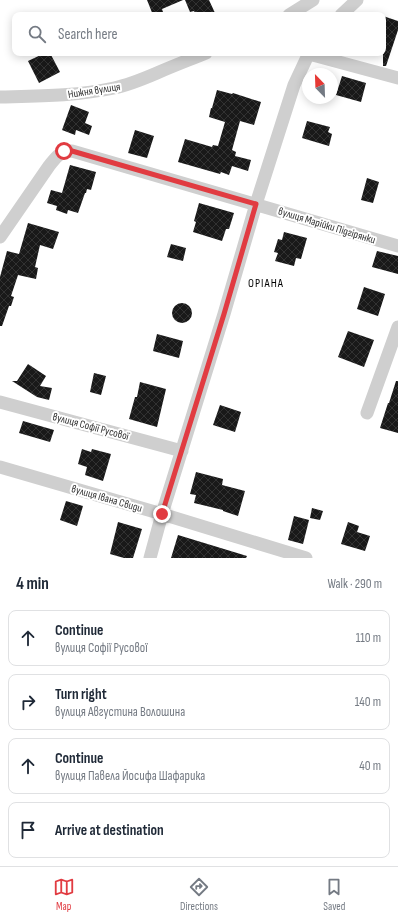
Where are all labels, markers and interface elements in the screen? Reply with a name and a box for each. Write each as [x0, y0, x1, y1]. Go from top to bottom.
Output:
search box [12, 12, 386, 56]
icon: search [26, 23, 48, 45]
text: Search here [58, 25, 118, 44]
north arrow [302, 68, 338, 104]
street label: Нижня вулиця [67, 80, 121, 101]
route start [55, 142, 73, 160]
street label: вулиця Марійки Підгірянки [277, 205, 377, 247]
district label: ОРІАНА [248, 276, 284, 291]
street label: вулиця Софії Русової [51, 410, 131, 443]
street label: вулиця Івана Свиди [70, 482, 144, 515]
route end [153, 505, 171, 523]
text: 4 min [16, 574, 49, 594]
text: Walk · 290 m [327, 576, 382, 592]
text: Continue [55, 621, 104, 640]
icon: ahead [17, 627, 39, 649]
text: 110 m [356, 630, 381, 646]
text: вулиця Софії Русової [55, 640, 148, 656]
text: Turn right [55, 685, 107, 704]
icon: right [17, 691, 39, 713]
text: 140 m [355, 694, 381, 710]
text: вулиця Августина Волошина [55, 704, 185, 720]
text: Continue [55, 749, 104, 768]
icon: ahead [17, 755, 39, 777]
text: 40 m [359, 758, 381, 774]
text: вулиця Павела Йосифа Шафарика [55, 768, 205, 784]
icon: arrive [17, 819, 39, 841]
text: Arrive at destination [55, 821, 164, 840]
tab: Map [53, 876, 75, 913]
tab: Directions [180, 876, 218, 913]
tab: Saved [323, 876, 345, 913]

